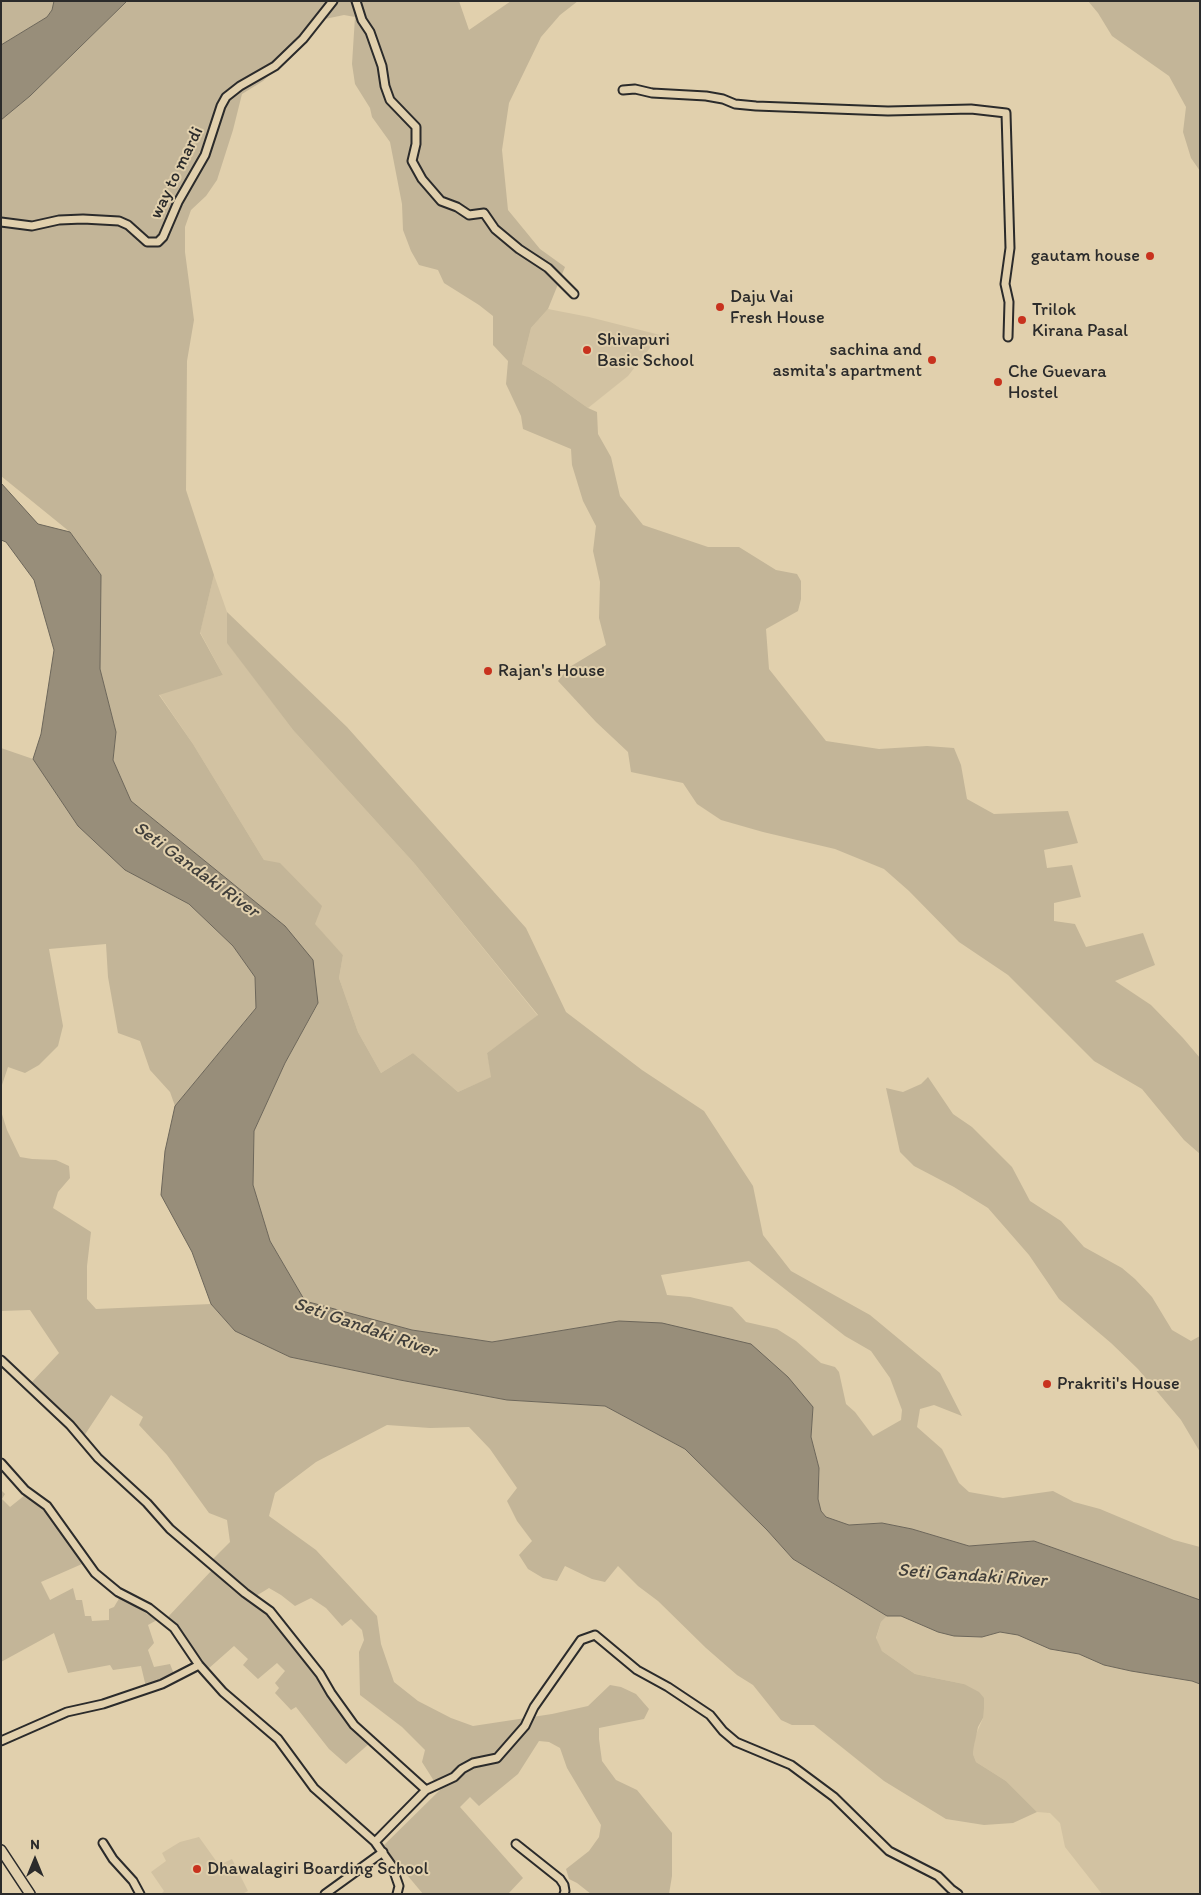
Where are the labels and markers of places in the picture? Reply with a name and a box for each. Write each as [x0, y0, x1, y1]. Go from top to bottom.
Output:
place label: gautam house [1031, 245, 1140, 267]
marker: gautam house [1144, 250, 1156, 262]
place label: Daju Vai Fresh House [730, 286, 825, 328]
place label: Trilok Kirana Pasal [1032, 299, 1128, 342]
marker: Daju Vai Fresh House [714, 301, 726, 313]
marker: Trilok Kirana Pasal [1016, 314, 1028, 326]
place label: Shivapuri Basic School [597, 329, 694, 372]
place label: sachina and asmita's apartment [772, 339, 922, 382]
marker: Shivapuri Basic School [581, 344, 593, 356]
marker: sachina and asmita's apartment [926, 354, 938, 366]
place label: Che Guevara Hostel [1008, 361, 1107, 404]
marker: Che Guevara Hostel [992, 376, 1004, 388]
place label: Rajan's House [498, 660, 605, 682]
marker: Rajan's House [482, 665, 494, 677]
place label: Prakriti's House [1057, 1373, 1180, 1395]
marker: Prakriti's House [1041, 1378, 1053, 1390]
place label: Dhawalagiri Boarding School [207, 1858, 429, 1880]
marker: Dhawalagiri Boarding School [191, 1863, 203, 1875]

